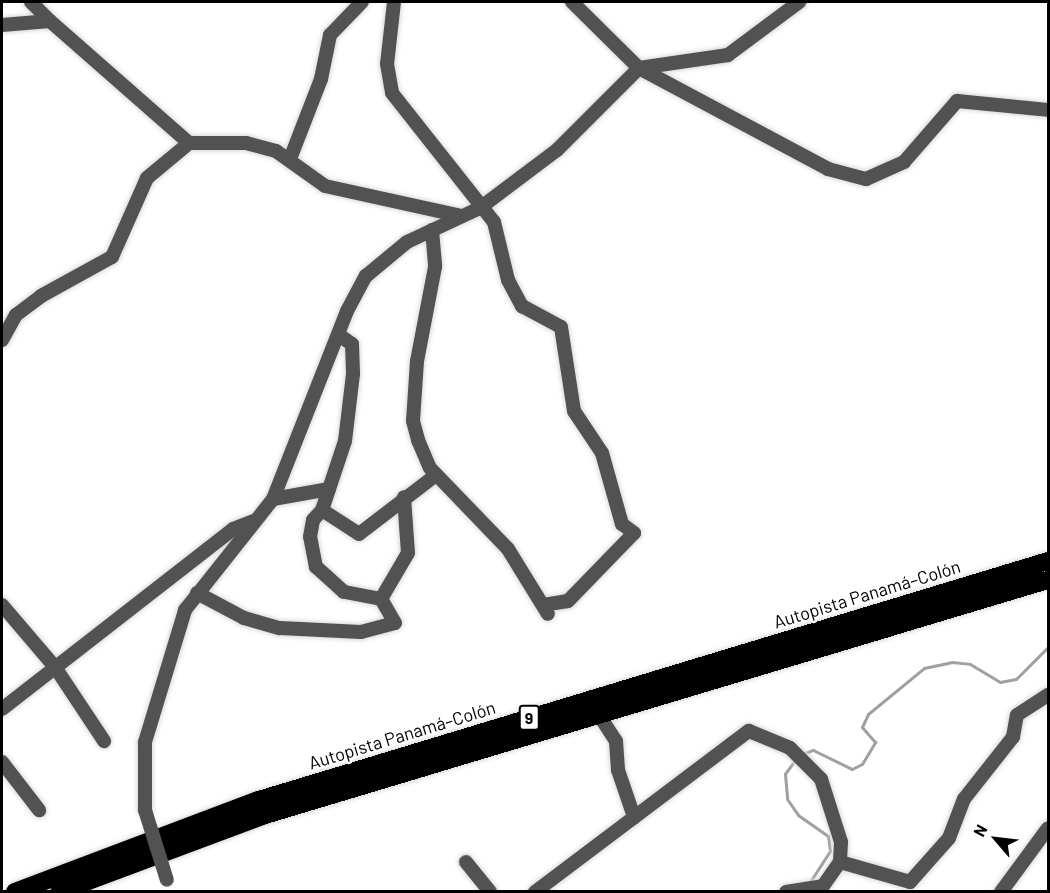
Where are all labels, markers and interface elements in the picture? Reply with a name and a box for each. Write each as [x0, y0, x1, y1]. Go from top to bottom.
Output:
street label: Autopista Panamá–Colón [771, 555, 963, 633]
street label: Autopista Panamá–Colón [306, 696, 498, 774]
road number: 9 [518, 705, 540, 731]
north arrow [966, 809, 1026, 869]
text: N [969, 821, 991, 839]

